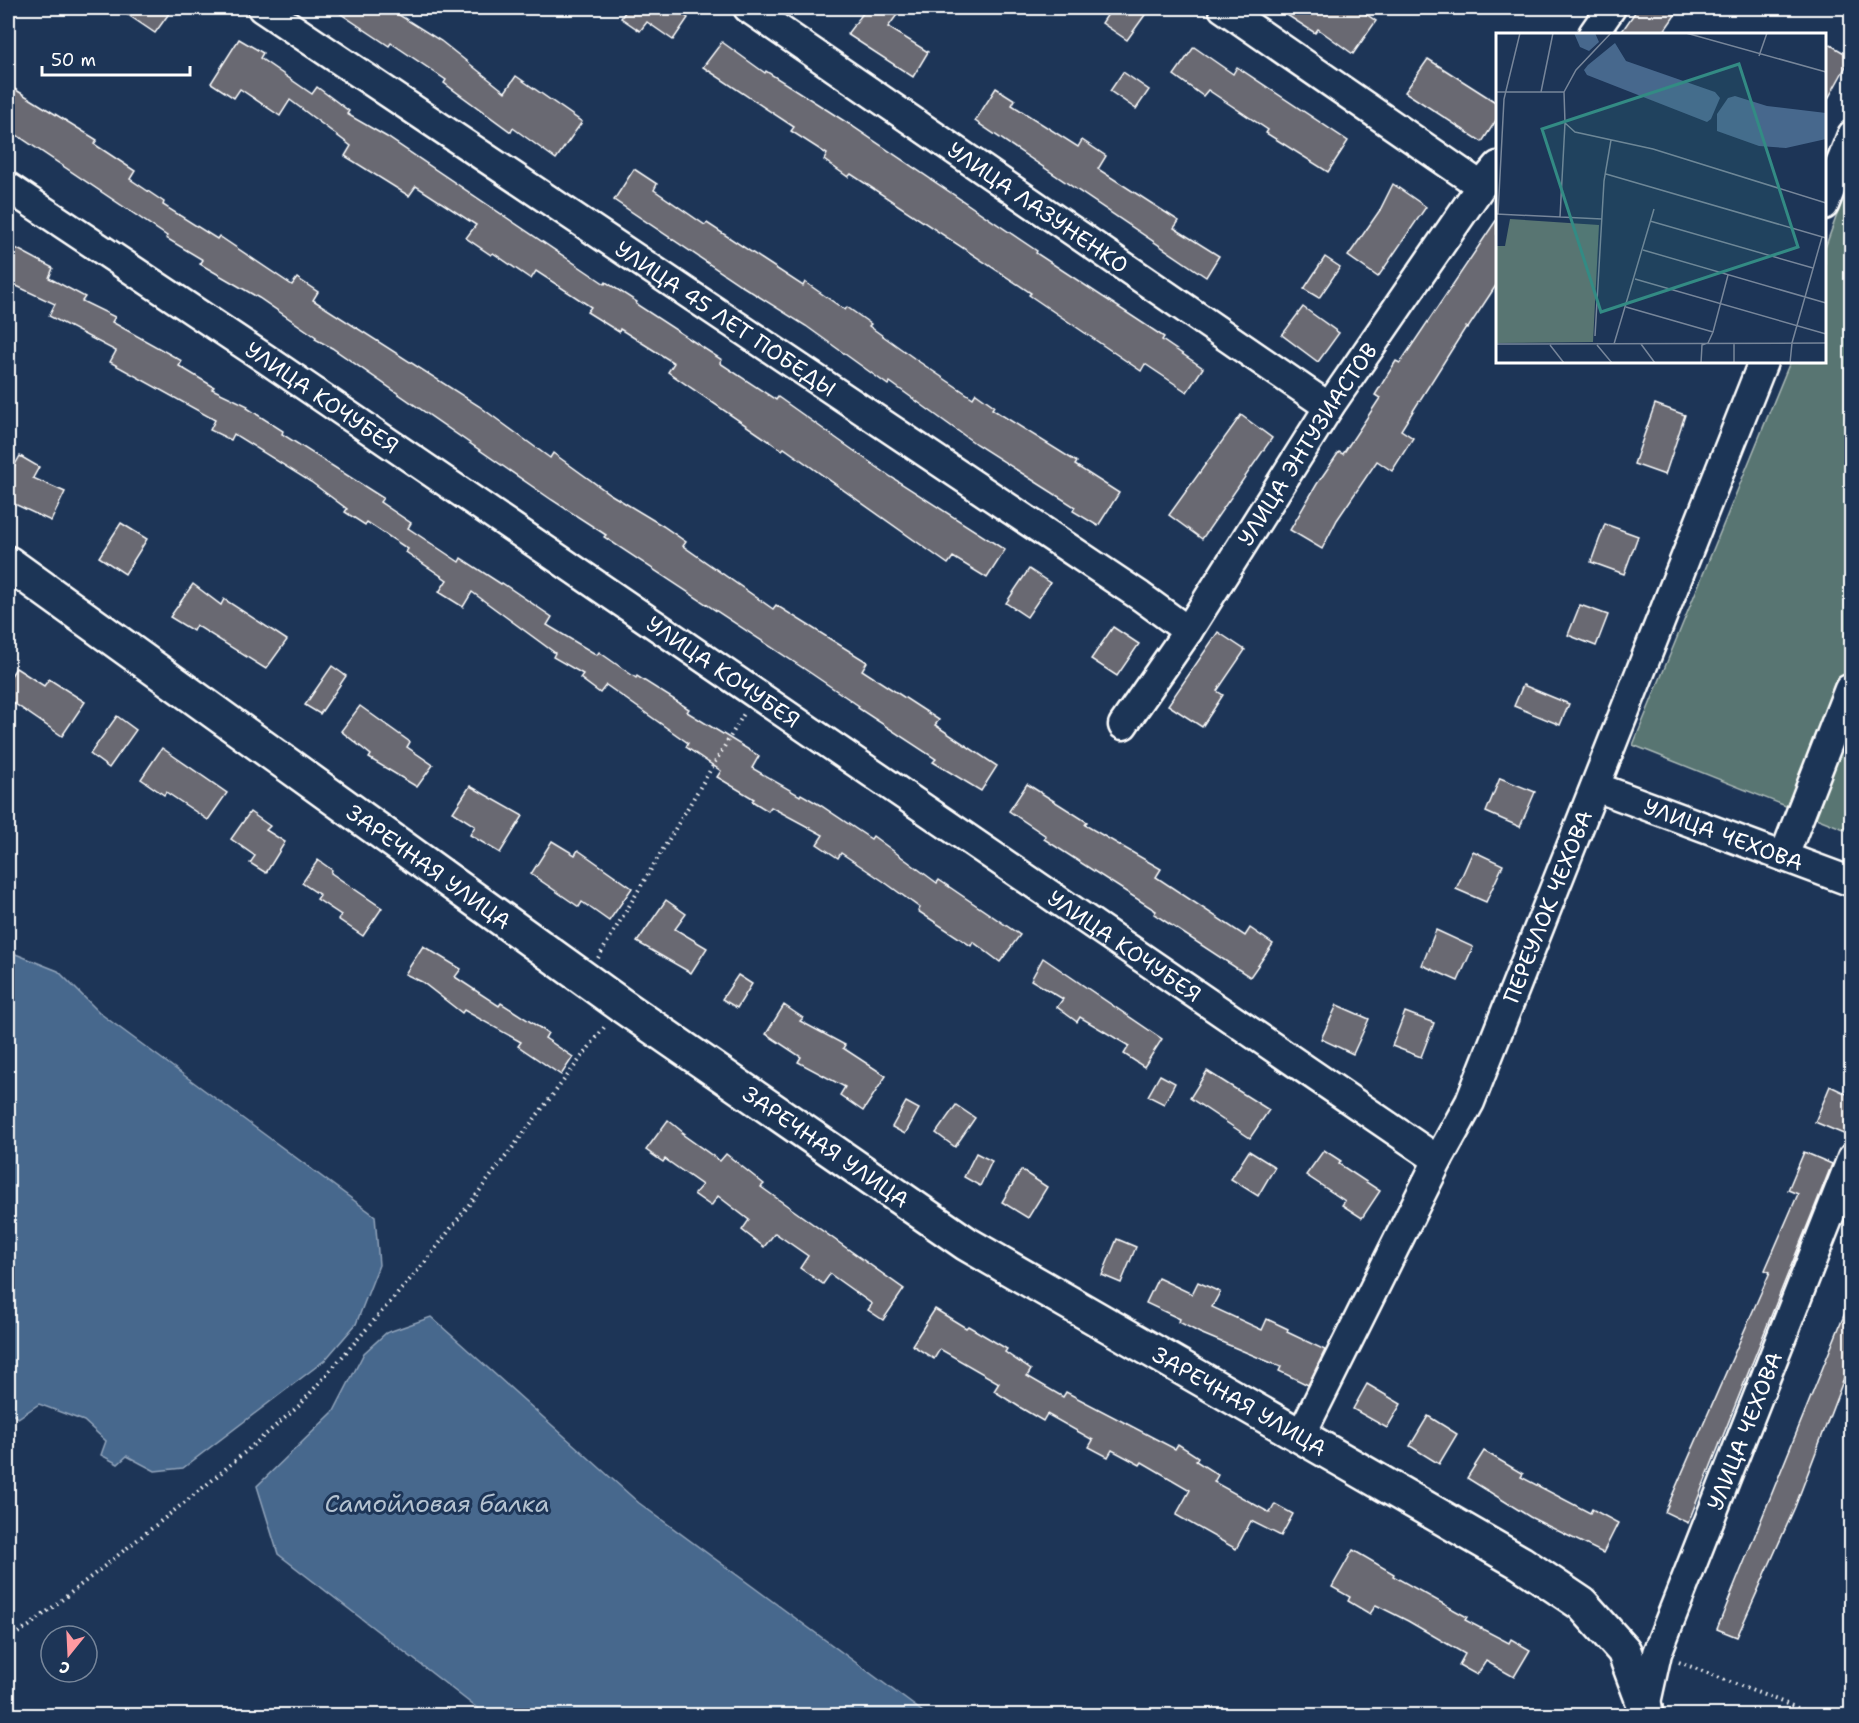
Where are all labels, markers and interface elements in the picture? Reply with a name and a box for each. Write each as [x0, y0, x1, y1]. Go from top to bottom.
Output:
inset map [1496, 33, 1826, 363]
scale bar [42, 39, 190, 77]
text: 50 m [51, 48, 96, 72]
street label: УЛИЦА ЛАЗУНЕНКО [942, 135, 1134, 280]
street label: УЛИЦА 45 ЛЕТ ПОБЕДЫ [609, 235, 841, 403]
street label: УЛИЦА КОЧУБЕЯ [239, 335, 404, 460]
street label: УЛИЦА ЭНТУЗИАСТОВ [1231, 337, 1384, 551]
street label: УЛИЦА КОЧУБЕЯ [641, 609, 805, 735]
street label: УЛИЦА ЧЕХОВА [1639, 792, 1807, 878]
street label: ЗАРЕЧНАЯ УЛИЦА [341, 798, 517, 936]
street label: ПЕРЕУЛОК ЧЕХОВА [1497, 806, 1599, 1007]
street label: УЛИЦА КОЧУБЕЯ [1042, 883, 1207, 1009]
street label: ЗАРЕЧНАЯ УЛИЦА [737, 1079, 915, 1215]
street label: ЗАРЕЧНАЯ УЛИЦА [1147, 1340, 1332, 1463]
street label: УЛИЦА ЧЕХОВА [1701, 1348, 1789, 1515]
water label: Самойловая балка [324, 1488, 550, 1520]
north arrow [39, 1624, 99, 1684]
text: С [56, 1656, 72, 1679]

